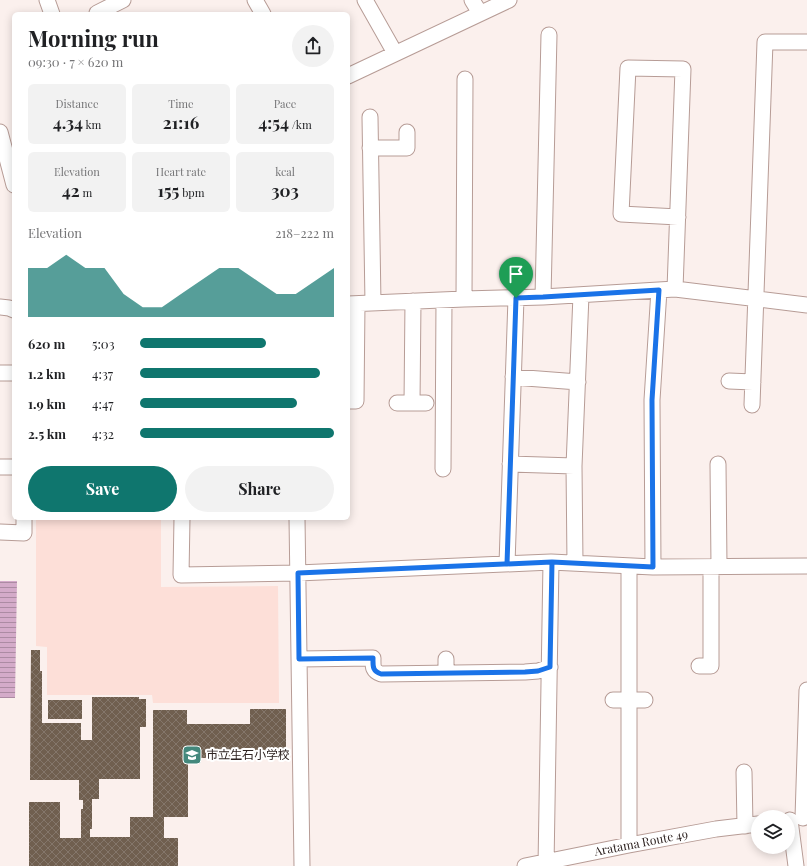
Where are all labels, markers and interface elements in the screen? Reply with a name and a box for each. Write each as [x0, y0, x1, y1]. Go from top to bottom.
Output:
text: Morning run [28, 23, 159, 53]
button: share [292, 25, 334, 67]
text: 09:30 · 7 × 620 m [28, 53, 123, 70]
text: Distance [56, 96, 98, 111]
text: Time [168, 96, 194, 111]
text: Pace [274, 96, 296, 111]
text: 4.34 [53, 111, 83, 133]
text: 21:16 [163, 111, 199, 133]
text: 4:54 [258, 111, 289, 133]
text: km [83, 117, 101, 132]
text: /km [289, 117, 312, 132]
text: Elevation [54, 164, 100, 179]
text: Heart rate [156, 164, 206, 179]
text: kcal [275, 164, 295, 179]
text: 42 [62, 179, 80, 201]
text: 155 [157, 179, 179, 201]
text: 303 [271, 179, 299, 201]
text: m [80, 185, 92, 200]
text: bpm [179, 185, 205, 200]
text: Elevation [28, 224, 82, 241]
text: 218–222 m [275, 224, 334, 241]
pin [499, 257, 533, 298]
icon: arrive [505, 263, 527, 285]
text: 620 m [28, 335, 65, 352]
text: 5:03 [92, 335, 115, 352]
text: 1.2 km [28, 365, 65, 382]
text: 4:37 [92, 365, 113, 382]
text: 1.9 km [28, 395, 66, 412]
text: 4:47 [92, 395, 113, 412]
text: 2.5 km [28, 425, 66, 442]
text: 4:32 [92, 425, 114, 442]
button: Save [28, 466, 177, 512]
button: Share [185, 466, 334, 512]
school or university icon: 市立生石小学校 [181, 744, 203, 766]
place label: 市立生石小学校 [206, 746, 290, 762]
map controls [751, 810, 795, 854]
button: layers [751, 810, 795, 854]
street label: Aratama Route 49 [592, 825, 689, 859]

